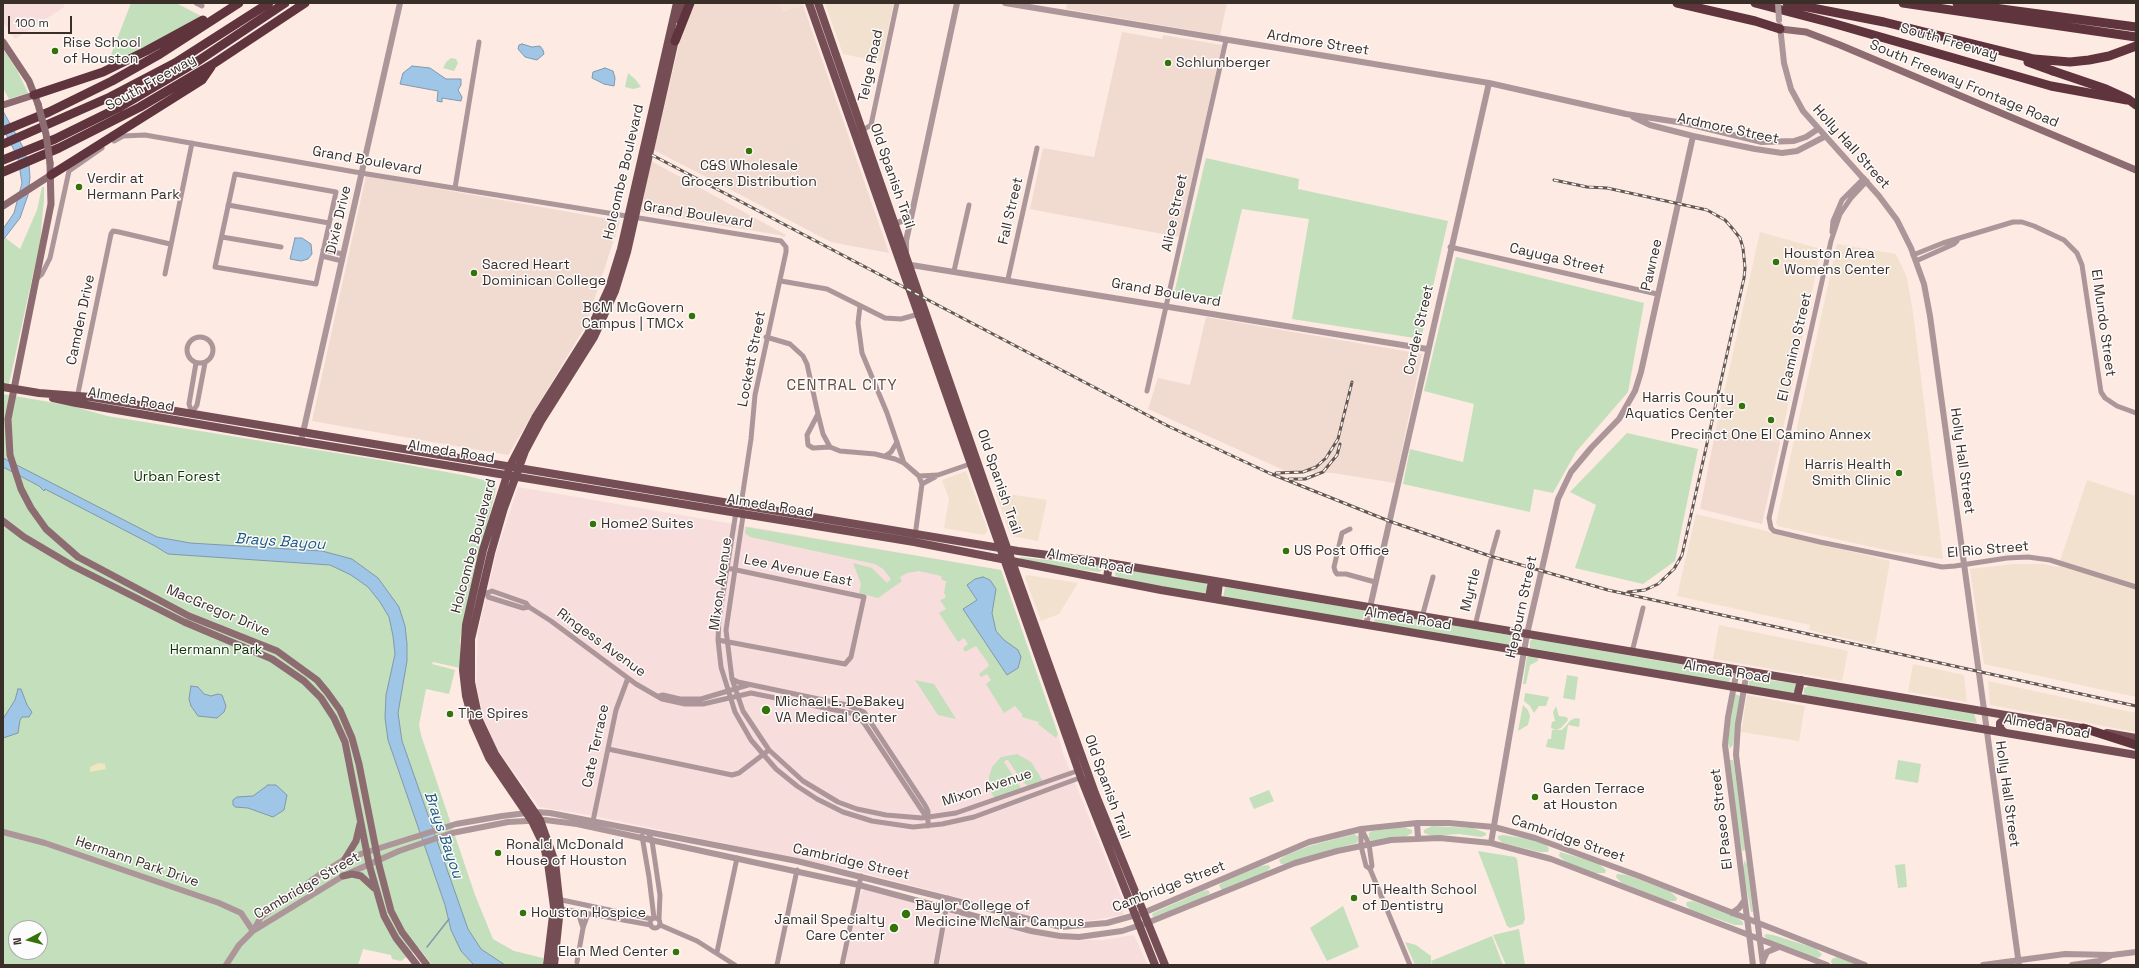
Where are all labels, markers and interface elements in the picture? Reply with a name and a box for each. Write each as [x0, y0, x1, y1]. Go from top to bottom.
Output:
scale bar [10, 8, 74, 34]
text: 100 m [15, 15, 49, 31]
street label: South Freeway [1898, 20, 2000, 64]
street label: Ardmore Street [1266, 27, 1370, 59]
street label: Telge Road [855, 28, 887, 104]
place label: Rise School of Houston [63, 35, 141, 68]
street label: South Freeway Frontage Road [1867, 36, 2061, 132]
marker: Rise School of Houston [50, 46, 60, 56]
street label: South Freeway [103, 51, 199, 115]
place label: Schlumberger [1176, 55, 1270, 71]
marker: Schlumberger [1163, 58, 1173, 68]
street label: Holly Hall Street [1809, 101, 1893, 193]
street label: Holcombe Boulevard [600, 103, 648, 241]
street label: Ardmore Street [1676, 110, 1780, 148]
street label: Old Spanish Trail [866, 121, 918, 231]
street label: Grand Boulevard [311, 143, 423, 179]
marker: C&S Wholesale Grocers Distribution [744, 146, 754, 156]
place label: C&S Wholesale Grocers Distribution [681, 158, 817, 190]
place label: Verdir at Hermann Park [87, 171, 180, 204]
street label: Alice Street [1159, 173, 1191, 253]
street label: Fall Street [995, 176, 1027, 246]
marker: Verdir at Hermann Park [74, 182, 84, 192]
street label: Dixie Drive [323, 184, 355, 256]
street label: Grand Boulevard [642, 198, 754, 232]
street label: Pawnee [1638, 238, 1666, 292]
street label: Cayuga Street [1508, 240, 1606, 278]
place label: Houston Area Womens Center [1784, 246, 1890, 278]
place label: Sacred Heart Dominican College [482, 257, 606, 290]
marker: Houston Area Womens Center [1771, 257, 1781, 267]
marker: Sacred Heart Dominican College [469, 268, 479, 278]
street label: El Mundo Street [2087, 268, 2119, 378]
street label: Camden Drive [63, 273, 99, 367]
street label: Grand Boulevard [1110, 275, 1222, 311]
street label: Corder Street [1401, 283, 1437, 377]
street label: El Camino Street [1774, 291, 1816, 403]
place label: BCM McGovern Campus | TMCx [582, 300, 684, 332]
street label: Lockett Street [734, 310, 770, 408]
marker: BCM McGovern Campus | TMCx [687, 311, 697, 321]
district label: CENTRAL CITY [786, 377, 898, 395]
street label: Almeda Road [86, 384, 176, 416]
place label: Harris County Aquatics Center [1625, 390, 1734, 422]
marker: Harris County Aquatics Center [1737, 401, 1747, 411]
street label: Holly Hall Street [1946, 407, 1978, 515]
marker: Precinct One El Camino Annex [1766, 415, 1776, 425]
street label: Old Spanish Trail [973, 427, 1025, 537]
place label: Precinct One El Camino Annex [1671, 427, 1871, 443]
street label: Almeda Road [406, 437, 496, 467]
place label: Harris Health Smith Clinic [1805, 457, 1891, 490]
marker: Harris Health Smith Clinic [1894, 468, 1904, 478]
park label: Urban Forest [134, 469, 220, 485]
street label: Holcombe Boulevard [448, 477, 500, 615]
street label: Almeda Road [725, 491, 815, 521]
place label: Home2 Suites [601, 516, 694, 532]
marker: Home2 Suites [588, 519, 598, 529]
water label: Brays Bayou [234, 530, 326, 554]
street label: Mixon Avenue [706, 536, 736, 632]
street label: El Rio Street [1946, 538, 2030, 562]
place label: US Post Office [1294, 543, 1389, 559]
street label: Almeda Road [1045, 545, 1135, 579]
marker: US Post Office [1281, 546, 1291, 556]
street label: Lee Avenue East [742, 551, 854, 591]
street label: Hepburn Street [1503, 554, 1541, 660]
street label: Myrtle [1458, 567, 1484, 613]
street label: MacGregor Drive [164, 582, 272, 640]
street label: Almeda Road [1363, 604, 1453, 634]
street label: Ringess Avenue [553, 605, 649, 681]
park label: Hermann Park [170, 642, 262, 658]
street label: Almeda Road [1682, 657, 1772, 687]
place label: Michael E. DeBakey VA Medical Center [775, 694, 905, 726]
street label: Cate Terrace [579, 703, 613, 789]
marker: Michael E. DeBakey VA Medical Center [760, 704, 772, 716]
place label: The Spires [458, 706, 528, 722]
marker: The Spires [445, 709, 455, 719]
street label: Almeda Road [2002, 711, 2092, 743]
street label: Old Spanish Trail [1080, 733, 1134, 841]
street label: Holly Hall Street [1991, 740, 2023, 848]
street label: Mixon Avenue [940, 766, 1034, 810]
street label: El Paseo Street [1707, 767, 1737, 871]
place label: Garden Terrace at Houston [1543, 781, 1645, 814]
water label: Brays Bayou [420, 789, 466, 881]
marker: Garden Terrace at Houston [1530, 792, 1540, 802]
street label: Cambridge Street [1509, 812, 1627, 866]
street label: Hermann Park Drive [73, 833, 201, 891]
place label: Ronald McDonald House of Houston [506, 837, 627, 870]
street label: Cambridge Street [791, 840, 911, 884]
marker: Ronald McDonald House of Houston [493, 848, 503, 858]
street label: Cambridge Street [251, 849, 363, 923]
street label: Cambridge Street [1110, 858, 1228, 916]
place label: UT Health School of Dentistry [1362, 882, 1477, 914]
marker: UT Health School of Dentistry [1349, 893, 1359, 903]
place label: Baylor College of Medicine McNair Campus [915, 898, 1084, 930]
place label: Houston Hospice [531, 905, 646, 921]
marker: Houston Hospice [518, 908, 528, 918]
marker: Baylor College of Medicine McNair Campus [900, 908, 912, 920]
place label: Jamail Specialty Care Center [774, 912, 885, 944]
north arrow [8, 920, 48, 960]
marker: Jamail Specialty Care Center [888, 922, 900, 934]
text: N [10, 937, 24, 946]
place label: Elan Med Center [558, 944, 668, 960]
marker: Elan Med Center [671, 947, 681, 957]

